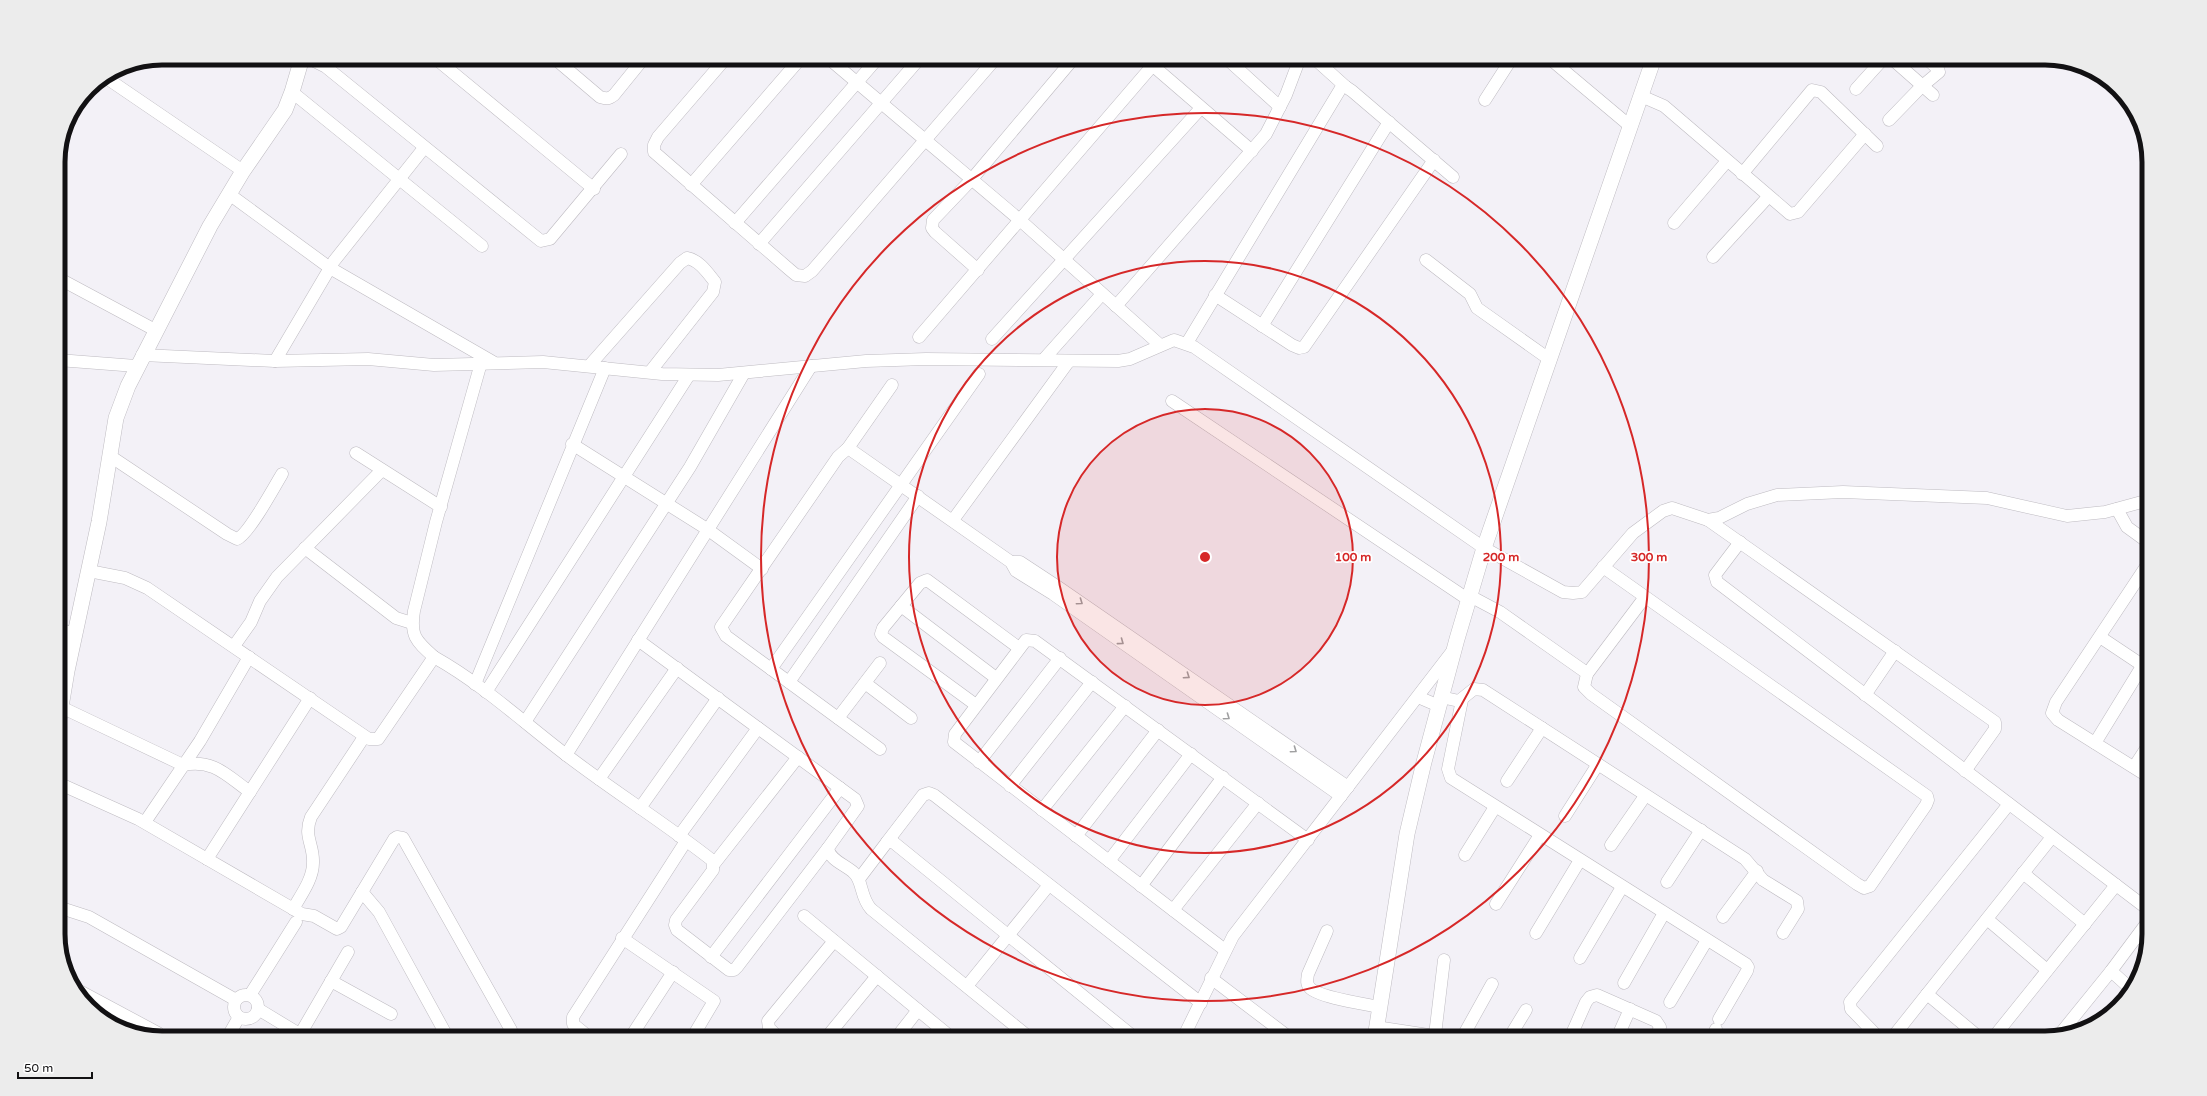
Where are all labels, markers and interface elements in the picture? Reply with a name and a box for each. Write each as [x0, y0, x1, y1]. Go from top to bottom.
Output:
centre of rings [1198, 550, 1212, 564]
text: 100 m [1335, 550, 1371, 564]
text: 200 m [1483, 550, 1519, 564]
text: 300 m [1631, 550, 1667, 564]
one-way arrow [1076, 597, 1083, 605]
one-way arrow [1117, 637, 1124, 645]
one-way arrow [1182, 671, 1189, 678]
one-way arrow [1223, 712, 1230, 719]
one-way arrow [1290, 745, 1297, 753]
scale bar [18, 1054, 92, 1080]
text: 50 m [24, 1061, 53, 1075]

